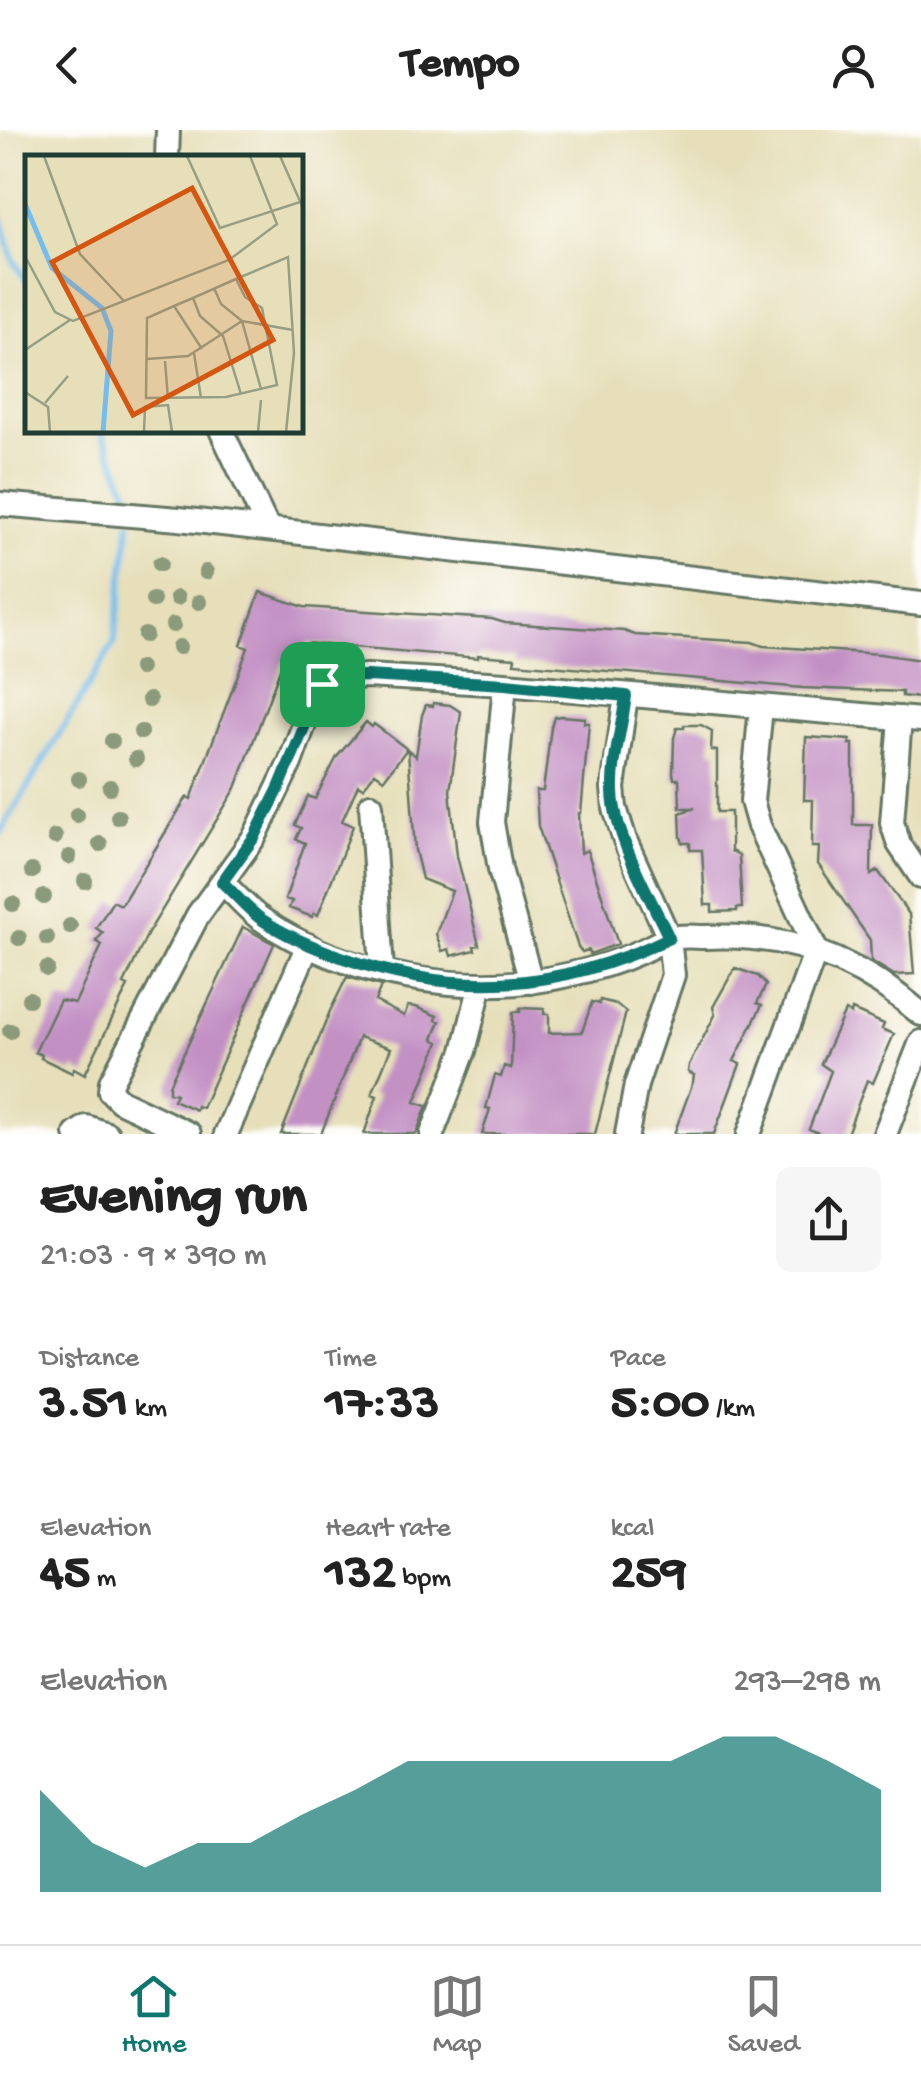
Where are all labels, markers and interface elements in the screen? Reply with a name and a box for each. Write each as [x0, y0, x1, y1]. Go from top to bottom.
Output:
icon: back [40, 38, 95, 93]
icon: person [826, 38, 881, 93]
text: Tempo [402, 39, 520, 92]
inset map [25, 155, 302, 432]
pin [280, 642, 365, 727]
icon: arrive [295, 657, 350, 712]
button: share [776, 1167, 881, 1272]
text: Evening run [40, 1168, 307, 1232]
text: 21:03 · 9 × 390 m [40, 1238, 266, 1276]
text: Distance [40, 1343, 139, 1376]
text: Time [325, 1343, 377, 1376]
text: Pace [611, 1343, 666, 1376]
text: 3.51 [40, 1376, 128, 1435]
text: 17:33 [325, 1376, 439, 1435]
text: 5:00 [611, 1376, 709, 1435]
text: km [128, 1393, 167, 1426]
text: /km [709, 1393, 755, 1426]
text: Elevation [40, 1513, 151, 1546]
text: Heart rate [325, 1513, 451, 1546]
text: kcal [611, 1513, 654, 1546]
text: 45 [40, 1546, 90, 1605]
text: 132 [325, 1546, 396, 1605]
text: 259 [611, 1546, 687, 1605]
text: m [90, 1563, 116, 1596]
text: bpm [396, 1563, 451, 1596]
text: Elevation [40, 1664, 167, 1702]
text: 293–298 m [734, 1664, 881, 1702]
tab: Home [122, 1969, 186, 2062]
tab: Map [430, 1969, 485, 2062]
tab: Saved [728, 1969, 799, 2062]

